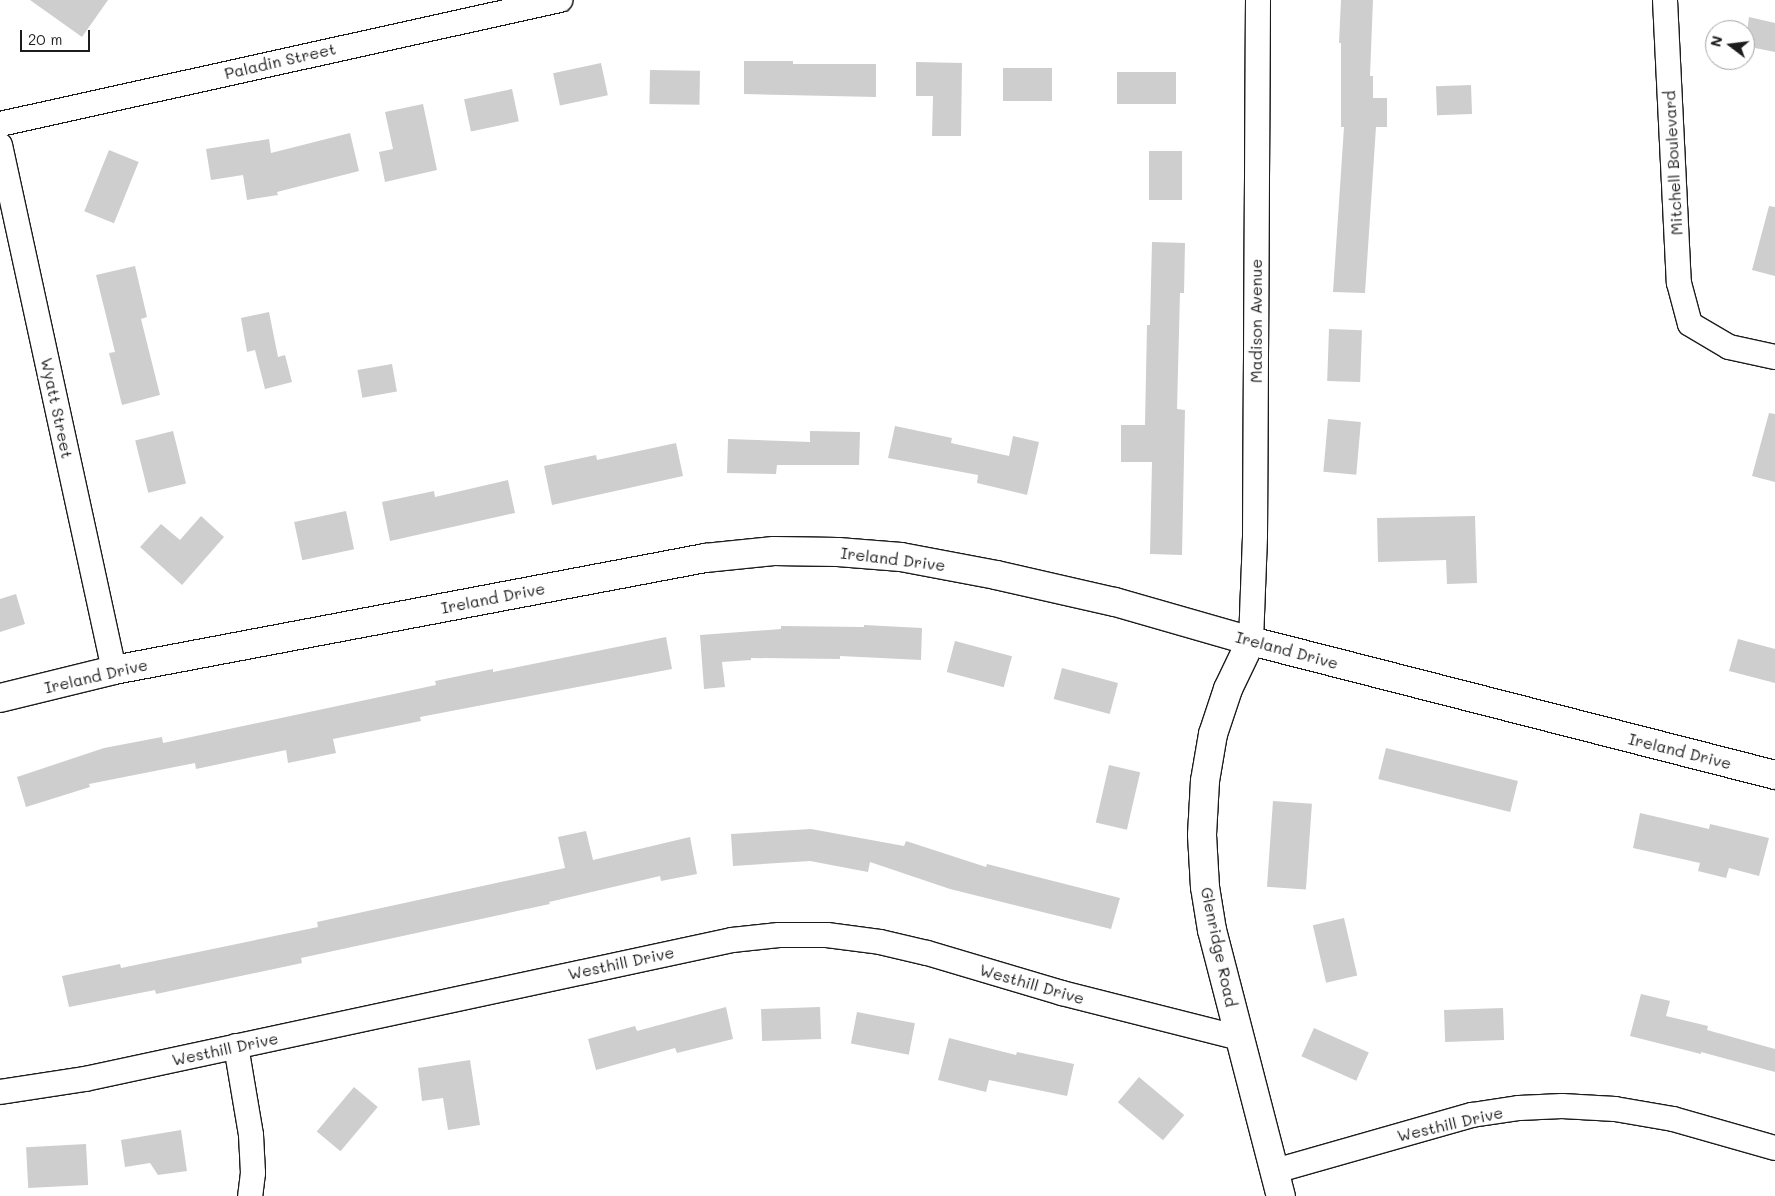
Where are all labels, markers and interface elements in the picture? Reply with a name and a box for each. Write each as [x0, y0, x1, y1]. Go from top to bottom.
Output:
scale bar [22, 20, 92, 52]
north arrow [1705, 20, 1755, 70]
text: 20 m [28, 29, 62, 49]
text: N [1705, 34, 1727, 49]
street label: Paladin Street [222, 39, 338, 83]
street label: Mitchell Boulevard [1660, 90, 1686, 236]
street label: Madison Avenue [1246, 259, 1266, 383]
street label: Wyatt Street [37, 356, 77, 460]
street label: Ireland Drive [840, 543, 946, 575]
street label: Ireland Drive [439, 579, 547, 617]
street label: Ireland Drive [1234, 627, 1340, 673]
street label: Ireland Drive [43, 655, 149, 697]
street label: Ireland Drive [1627, 729, 1733, 773]
street label: Glenridge Road [1197, 885, 1241, 1009]
street label: Westhill Drive [566, 942, 676, 984]
street label: Westhill Drive [977, 960, 1087, 1008]
street label: Westhill Drive [170, 1028, 280, 1070]
street label: Westhill Drive [1395, 1102, 1505, 1146]

